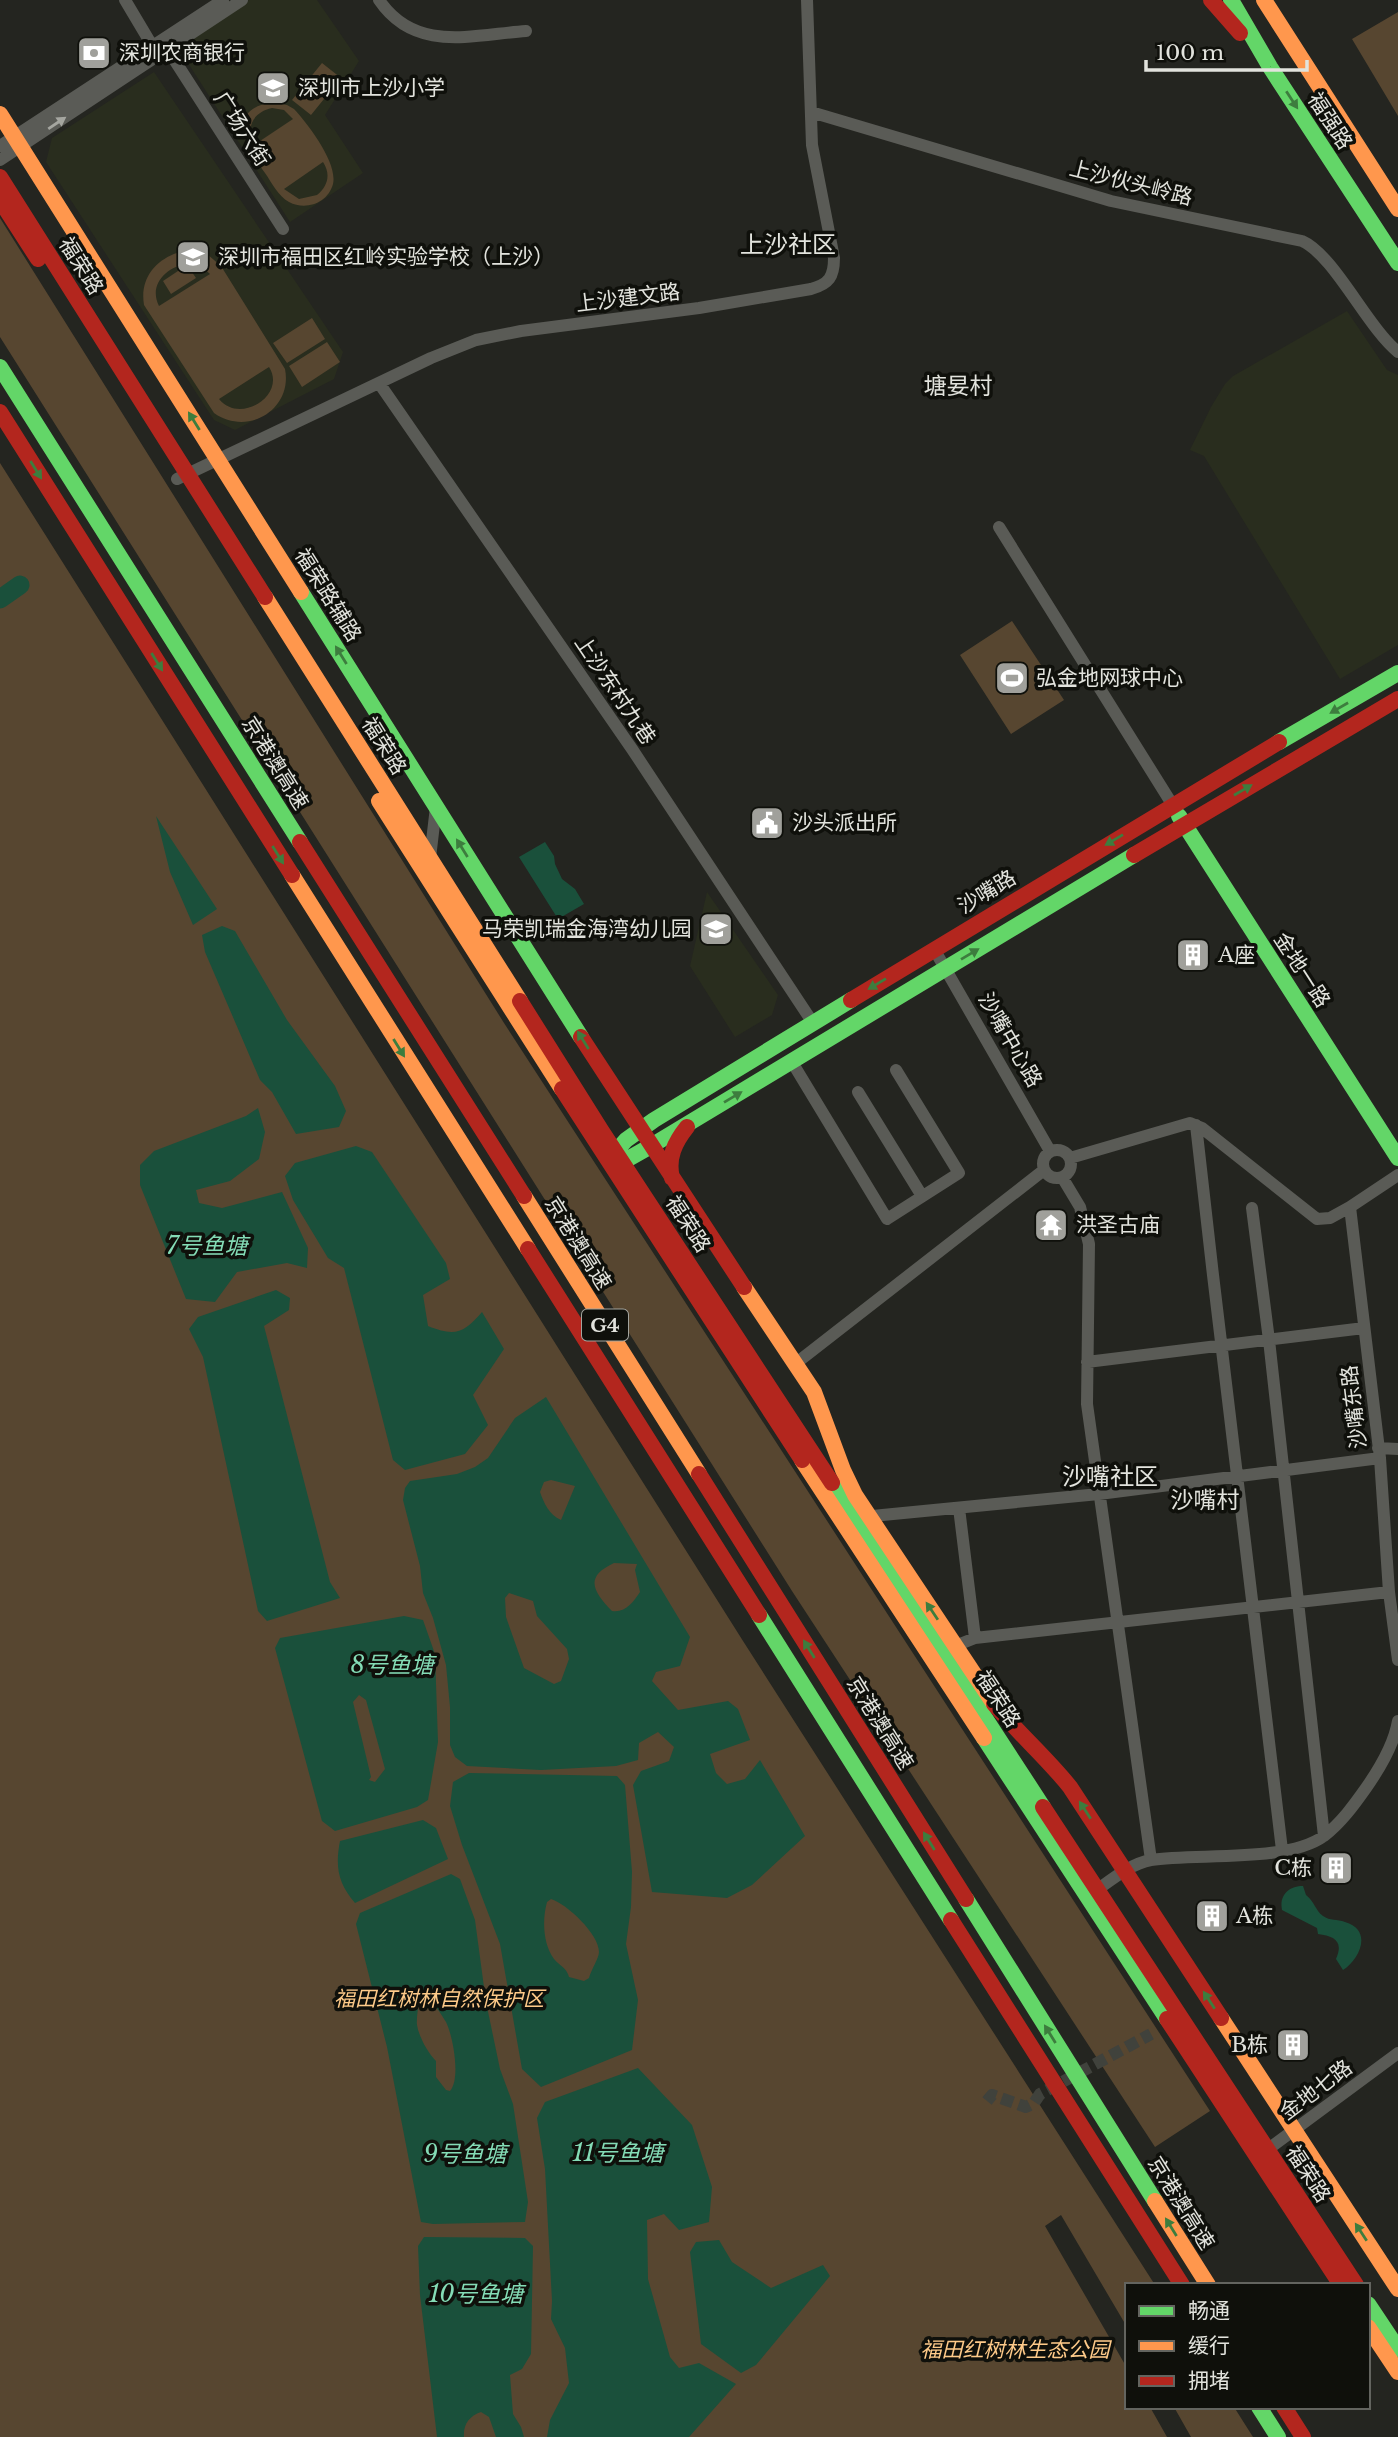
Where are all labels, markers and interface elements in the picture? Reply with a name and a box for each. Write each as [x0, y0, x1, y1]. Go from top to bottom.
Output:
scale bar [1146, 28, 1307, 72]
bank icon: 深圳农商银行 [75, 34, 113, 72]
place label: 深圳农商银行 [119, 40, 245, 66]
text: 100 m [1156, 40, 1224, 66]
school or university icon: 深圳市上沙小学 [254, 69, 292, 107]
place label: 深圳市上沙小学 [298, 75, 445, 101]
street label: 广场六街 [208, 87, 276, 171]
street label: 福强路 [1302, 88, 1358, 154]
one-way arrow [1285, 90, 1298, 110]
one-way arrow [48, 117, 67, 130]
street label: 上沙伙头岭路 [1067, 155, 1195, 211]
district label: 上沙社区 [740, 230, 836, 259]
street label: 福荣路 [53, 232, 109, 300]
school or university icon: 深圳市福田区红岭实验学校（上沙） [174, 238, 212, 276]
place label: 深圳市福田区红岭实验学校（上沙） [218, 244, 554, 270]
street label: 上沙建文路 [574, 279, 682, 317]
district label: 塘妟村 [924, 372, 993, 400]
one-way arrow [188, 411, 201, 430]
one-way arrow [30, 460, 43, 479]
street label: 福荣路辅路 [289, 544, 367, 646]
street label: 上沙东村九巷 [569, 631, 661, 749]
one-way arrow [335, 645, 348, 665]
one-way arrow [151, 653, 164, 672]
sports icon: 弘金地网球中心 [993, 659, 1031, 697]
place label: 弘金地网球中心 [1036, 665, 1183, 691]
one-way arrow [1330, 702, 1349, 714]
street label: 京港澳高速 [236, 712, 314, 814]
street label: 福荣路 [356, 712, 412, 780]
one-way arrow [1233, 784, 1253, 796]
public building icon: 沙头派出所 [748, 804, 786, 842]
place label: 沙头派出所 [792, 810, 897, 836]
one-way arrow [1104, 833, 1123, 846]
one-way arrow [456, 838, 469, 857]
one-way arrow [272, 845, 285, 865]
street label: 沙嘴路 [953, 865, 1021, 919]
school or university icon: 马荣凯瑞金海湾幼儿园 [697, 910, 735, 948]
place label: 马荣凯瑞金海湾幼儿园 [482, 916, 692, 942]
street label: 金地一路 [1268, 928, 1336, 1012]
building icon: A座 [1174, 936, 1212, 974]
place label: A座 [1217, 942, 1255, 968]
one-way arrow [960, 948, 979, 960]
one-way arrow [868, 977, 887, 990]
street label: 沙嘴中心路 [972, 988, 1048, 1092]
one-way arrow [577, 1031, 590, 1050]
one-way arrow [393, 1038, 406, 1057]
one-way arrow [723, 1091, 742, 1103]
street label: 福荣路 [660, 1191, 716, 1257]
street label: 京港澳高速 [539, 1192, 617, 1294]
temple icon: 洪圣古庙 [1032, 1206, 1070, 1244]
place label: 洪圣古庙 [1076, 1212, 1160, 1238]
water label: 7号鱼塘 [166, 1232, 252, 1260]
road number: G4 [582, 1310, 628, 1340]
street label: 沙嘴东路 [1336, 1364, 1372, 1450]
district label: 沙嘴社区 [1062, 1462, 1158, 1491]
district label: 沙嘴村 [1171, 1486, 1240, 1514]
one-way arrow [925, 1602, 939, 1620]
one-way arrow [802, 1639, 815, 1658]
water label: 8号鱼塘 [350, 1651, 438, 1679]
street label: 福荣路 [970, 1666, 1026, 1732]
street label: 京港澳高速 [841, 1672, 919, 1774]
one-way arrow [1078, 1801, 1092, 1819]
one-way arrow [923, 1832, 936, 1851]
building icon: C栋 [1317, 1849, 1355, 1887]
place label: C栋 [1274, 1855, 1312, 1881]
building icon: A栋 [1193, 1897, 1231, 1935]
place label: A栋 [1235, 1903, 1273, 1929]
park label: 福田红树林自然保护区 [334, 1986, 547, 2012]
one-way arrow [1203, 1991, 1216, 2010]
one-way arrow [1044, 2025, 1057, 2044]
building icon: B栋 [1274, 2026, 1312, 2064]
place label: B栋 [1231, 2032, 1268, 2058]
street label: 金地七路 [1275, 2054, 1357, 2126]
water label: 11号鱼塘 [572, 2139, 667, 2167]
water label: 9号鱼塘 [423, 2140, 511, 2168]
street label: 福荣路 [1280, 2141, 1336, 2207]
street label: 京港澳高速 [1142, 2152, 1220, 2254]
one-way arrow [1165, 2217, 1178, 2237]
one-way arrow [1354, 2222, 1367, 2242]
water label: 10号鱼塘 [428, 2280, 527, 2308]
legend [1125, 2283, 1370, 2409]
text: 畅通 [1188, 2298, 1230, 2324]
text: 缓行 [1188, 2333, 1230, 2359]
park label: 福田红树林生态公园 [921, 2337, 1112, 2363]
text: 拥堵 [1188, 2368, 1230, 2394]

